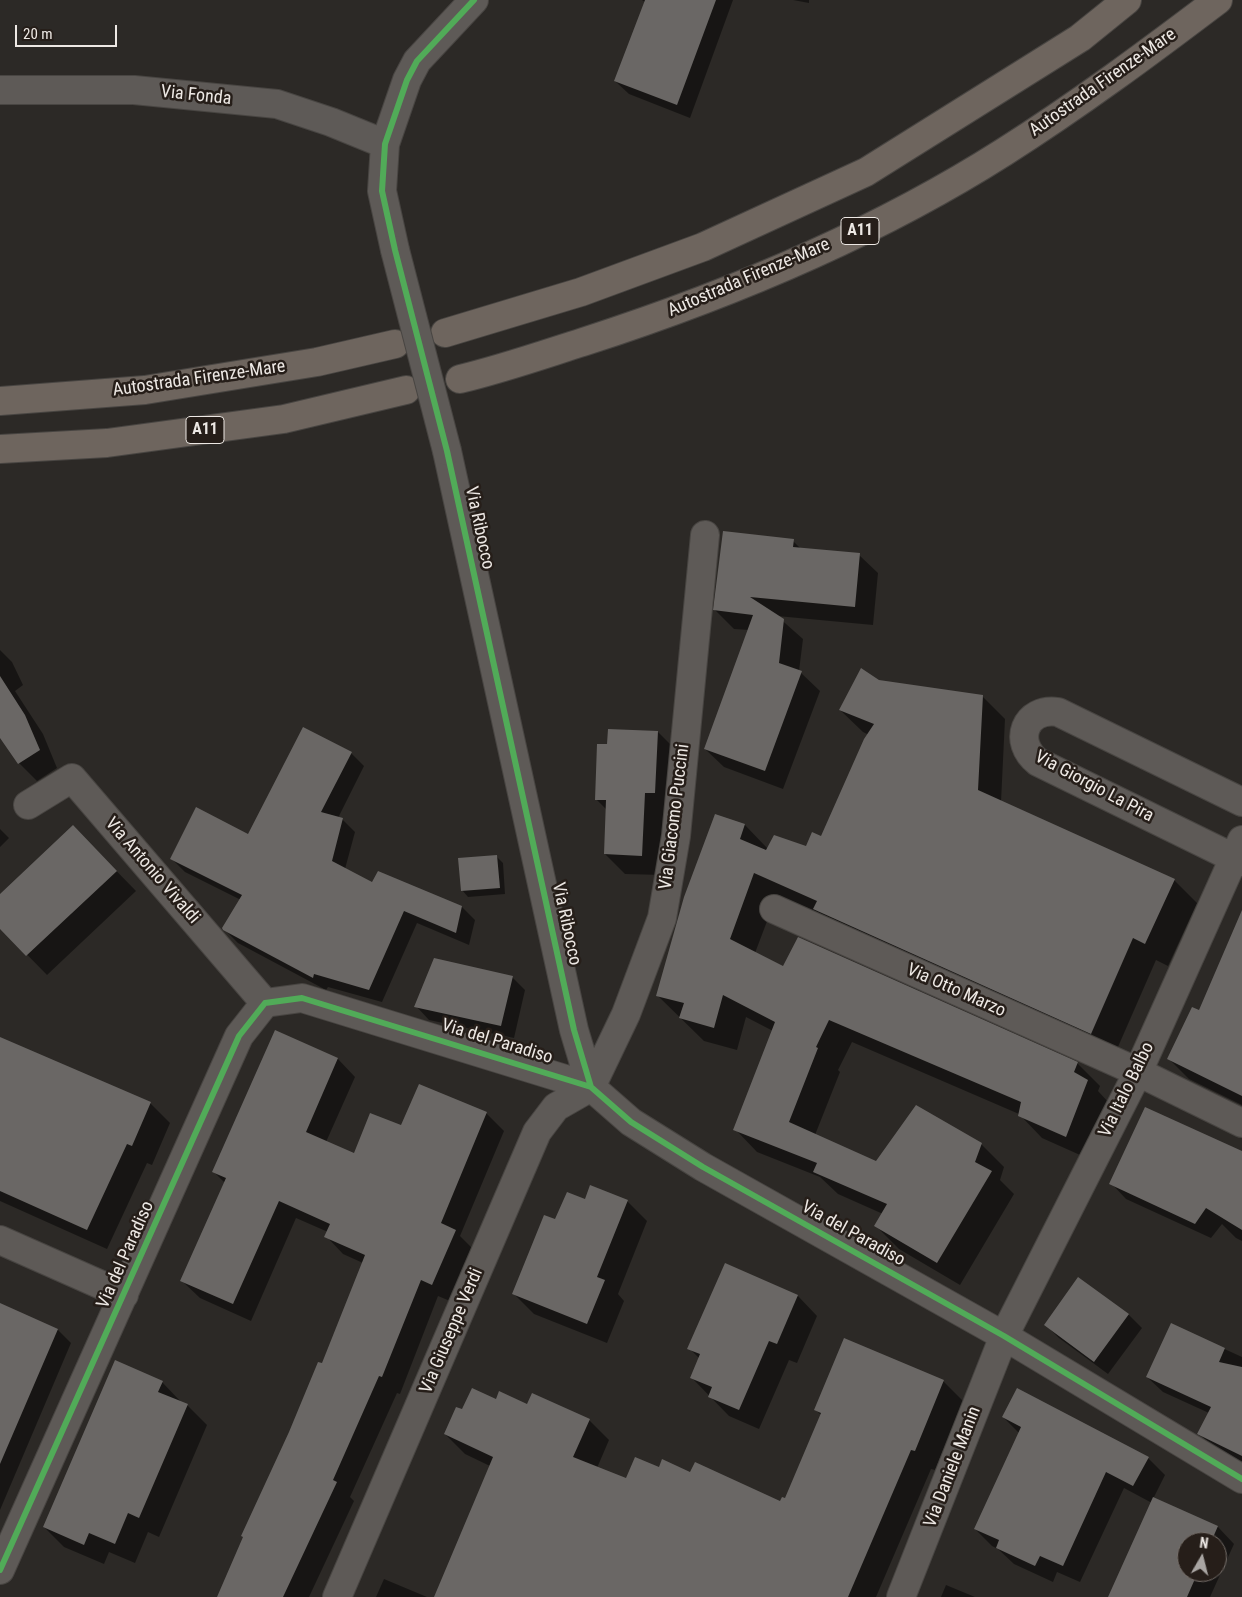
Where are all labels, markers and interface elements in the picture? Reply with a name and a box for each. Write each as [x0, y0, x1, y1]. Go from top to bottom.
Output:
scale bar [18, 15, 120, 47]
street label: Autostrada Firenze-Mare [1026, 24, 1180, 142]
text: 20 m [23, 25, 53, 43]
street label: Via Fonda [160, 82, 232, 110]
road number: A11 [841, 218, 879, 245]
street label: Autostrada Firenze-Mare [665, 234, 833, 322]
street label: Autostrada Firenze-Mare [111, 356, 287, 402]
road number: A11 [186, 416, 224, 444]
street label: Via Ribocco [460, 485, 498, 571]
street label: Via Giacomo Puccini [655, 743, 695, 891]
street label: Via Giorgio La Pira [1031, 747, 1157, 827]
street label: Via Antonio Vivaldi [100, 813, 204, 929]
street label: Via Ribocco [547, 881, 585, 967]
street label: Via Otto Marzo [903, 960, 1009, 1022]
street label: Via del Paradiso [439, 1015, 555, 1069]
street label: Via Italo Balbo [1095, 1039, 1159, 1141]
street label: Via del Paradiso [797, 1197, 909, 1271]
street label: Via del Paradiso [93, 1198, 159, 1312]
street label: Via Giuseppe Verdi [416, 1265, 488, 1397]
street label: Via Daniele Manin [920, 1404, 986, 1530]
north arrow [1177, 1532, 1227, 1582]
text: N [1199, 1535, 1209, 1552]

